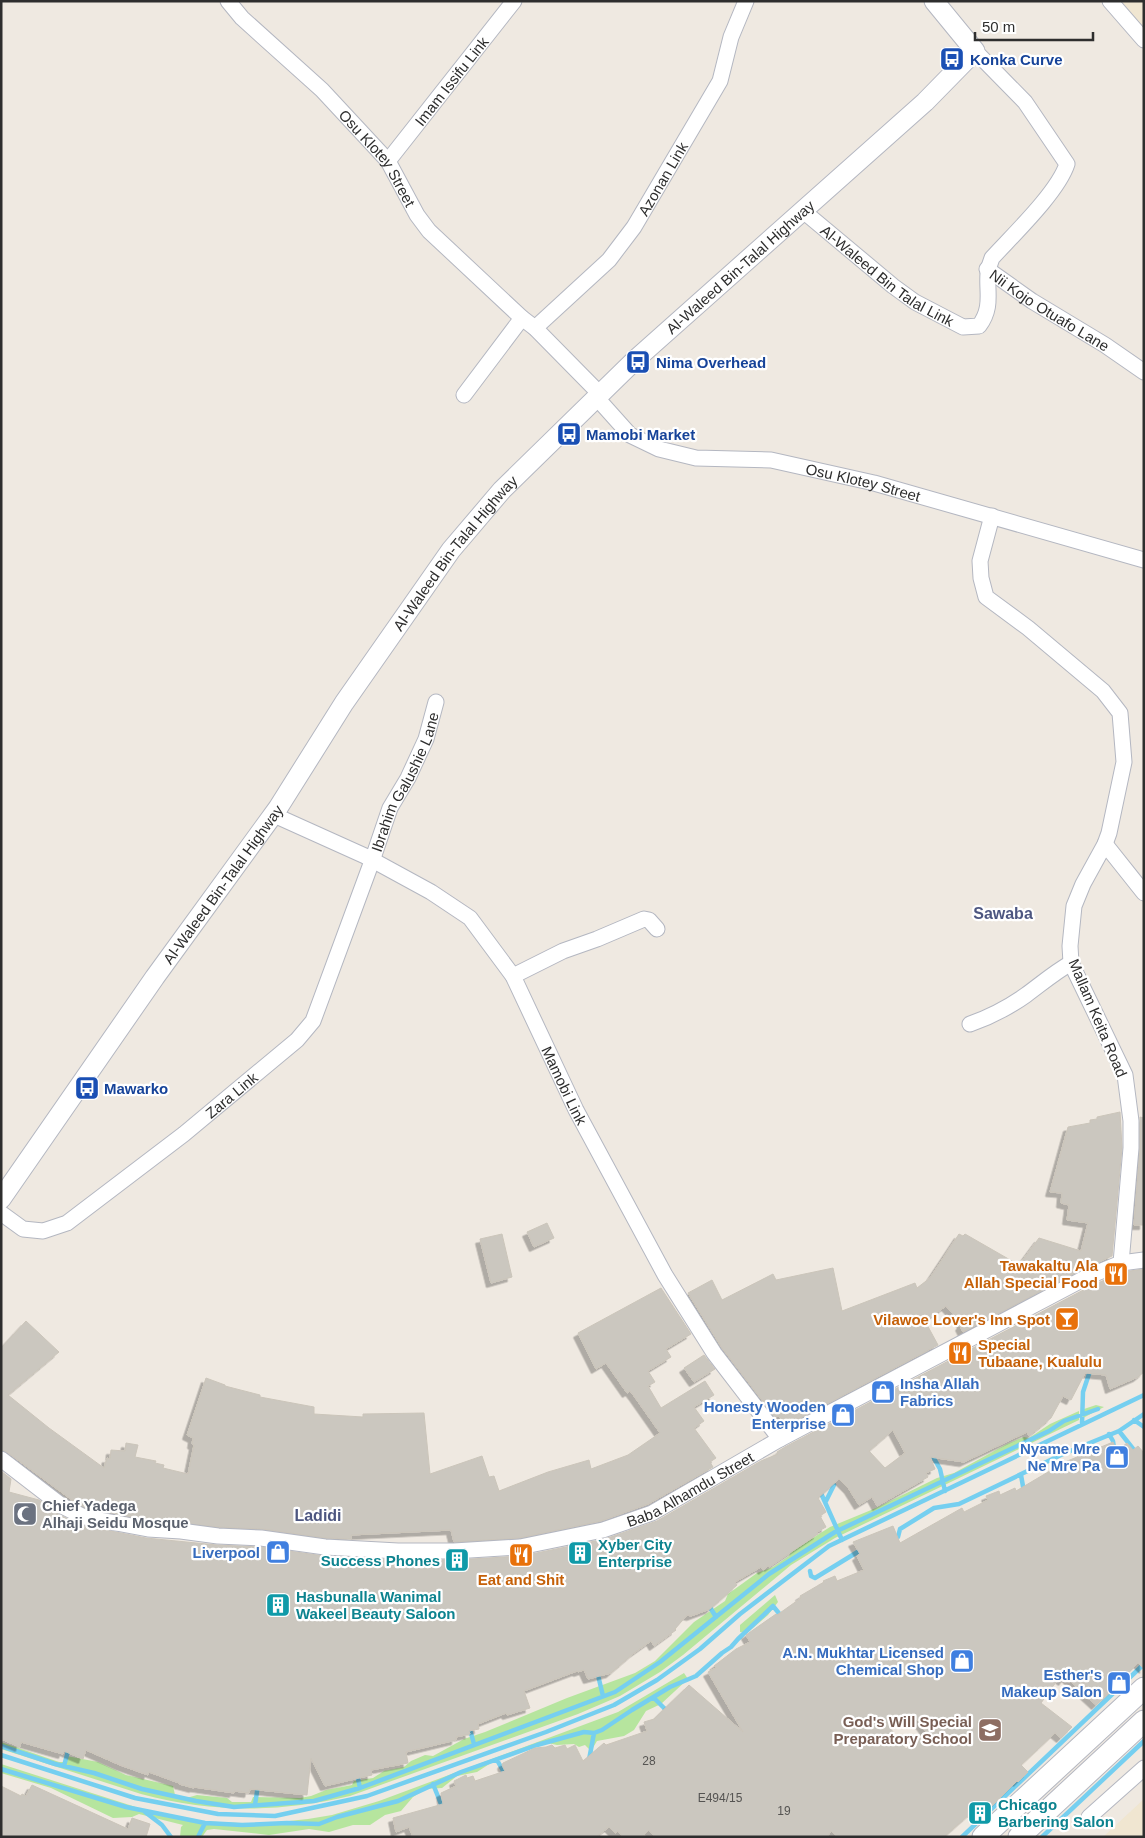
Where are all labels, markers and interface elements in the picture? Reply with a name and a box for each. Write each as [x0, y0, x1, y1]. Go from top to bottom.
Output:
scale bar [975, 10, 1092, 42]
text: 50 m [982, 18, 1015, 35]
street label: Imam Issifu Link [411, 33, 492, 129]
bus stop icon: Konka Curve [939, 46, 965, 72]
place label: Konka Curve [970, 51, 1063, 68]
street label: Osu Klotey Street [336, 106, 420, 210]
street label: Azonan Link [634, 138, 691, 219]
street label: Al-Waleed Bin-Talal Highway [662, 196, 818, 337]
street label: Al-Waleed Bin Talal Link [818, 221, 957, 330]
street label: Nii Kojo Otuafo Lane [987, 265, 1113, 354]
bus stop icon: Nima Overhead [625, 349, 651, 375]
place label: Nima Overhead [656, 354, 766, 371]
bus stop icon: Mamobi Market [556, 421, 582, 447]
place label: Mamobi Market [586, 426, 695, 443]
street label: Osu Klotey Street [804, 460, 923, 505]
street label: Al-Waleed Bin-Talal Highway [389, 471, 521, 634]
street label: Ibrahim Galushie Lane [367, 710, 441, 854]
street label: Al-Waleed Bin-Talal Highway [159, 801, 286, 967]
district label: Sawaba [973, 905, 1033, 922]
street label: Mallam Keita Road [1065, 956, 1131, 1080]
street label: Mamobi Link [539, 1043, 591, 1128]
street label: Zara Link [202, 1068, 261, 1121]
bus stop icon: Mawarko [74, 1075, 100, 1101]
place label: Mawarko [104, 1080, 168, 1097]
place label: Tawakaltu Ala Allah Special Food [964, 1257, 1099, 1291]
restaurant icon: Tawakaltu Ala Allah Special Food [1103, 1261, 1129, 1287]
bar icon: Vilawoe Lover's Inn Spot [1054, 1306, 1080, 1332]
place label: Vilawoe Lover's Inn Spot [873, 1311, 1050, 1328]
place label: Special Tubaane, Kualulu [978, 1336, 1102, 1370]
restaurant icon: Special Tubaane, Kualulu [947, 1340, 973, 1366]
place label: Insha Allah Fabrics [900, 1375, 979, 1409]
shop icon: Insha Allah Fabrics [870, 1379, 896, 1405]
place label: Honesty Wooden Enterprise [704, 1398, 826, 1432]
shop icon: Honesty Wooden Enterprise [830, 1402, 856, 1428]
place label: Nyame Mre Ne Mre Pa [1020, 1440, 1101, 1474]
shop icon: Nyame Mre Ne Mre Pa [1104, 1444, 1130, 1470]
street label: Baba Alhamdu Street [624, 1448, 757, 1530]
place label: Chief Yadega Alhaji Seidu Mosque [42, 1497, 189, 1531]
mosque icon: Chief Yadega Alhaji Seidu Mosque [12, 1501, 38, 1527]
district label: Ladidi [294, 1507, 342, 1524]
place label: Xyber City Enterprise [598, 1536, 673, 1570]
shop icon: Liverpool [265, 1539, 291, 1565]
building icon: Xyber City Enterprise [567, 1540, 593, 1566]
restaurant icon: Eat and Shit [508, 1542, 534, 1568]
place label: Liverpool [192, 1544, 260, 1561]
building icon: Success Phones [444, 1547, 470, 1573]
place label: Success Phones [321, 1552, 440, 1569]
place label: Eat and Shit [478, 1571, 564, 1588]
place label: Hasbunalla Wanimal Wakeel Beauty Saloon [296, 1588, 456, 1622]
building icon: Hasbunalla Wanimal Wakeel Beauty Saloon [265, 1592, 291, 1618]
place label: A.N. Mukhtar Licensed Chemical Shop [782, 1644, 944, 1678]
shop icon: A.N. Mukhtar Licensed Chemical Shop [949, 1648, 975, 1674]
place label: Esther's Makeup Salon [1001, 1666, 1102, 1700]
shop icon: Esther's Makeup Salon [1106, 1670, 1132, 1696]
place label: God's Will Special Preparatory School [834, 1713, 972, 1747]
school or university icon: God's Will Special Preparatory School [977, 1717, 1003, 1743]
house number: 28 [642, 1754, 656, 1768]
house number: E494/15 [698, 1791, 743, 1805]
place label: Chicago Barbering Salon [998, 1796, 1114, 1830]
building icon: Chicago Barbering Salon [967, 1800, 993, 1826]
house number: 19 [777, 1804, 791, 1818]

